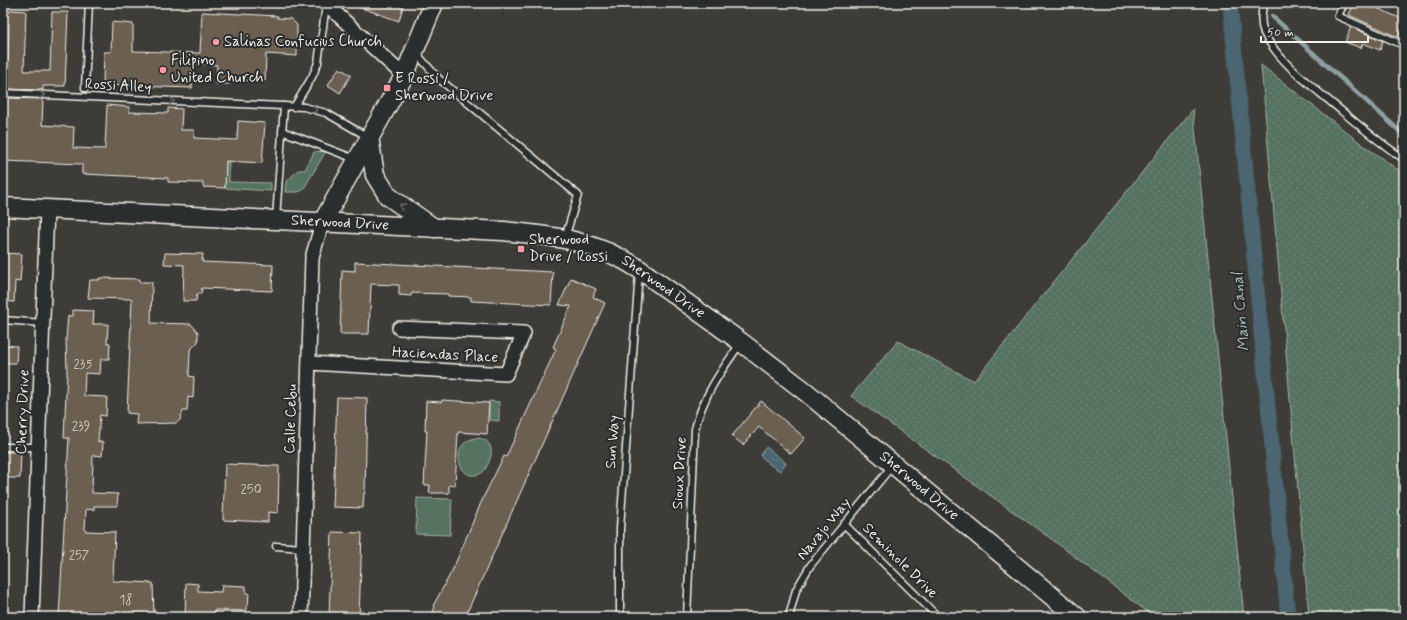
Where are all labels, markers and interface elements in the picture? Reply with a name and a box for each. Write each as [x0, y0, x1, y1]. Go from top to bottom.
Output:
scale bar [1261, 18, 1368, 44]
text: 50 m [1267, 25, 1294, 41]
place label: Salinas Confucius Church [224, 32, 382, 52]
marker: Salinas Confucius Church [211, 37, 221, 47]
place label: Filipino United Church [171, 51, 264, 88]
marker: Filipino United Church [158, 65, 168, 75]
place label: E Rossi / Sherwood Drive [395, 69, 493, 106]
street label: Rossi Alley [84, 74, 152, 98]
marker: E Rossi / Sherwood Drive [382, 83, 392, 93]
one-way arrow [39, 91, 45, 99]
one-way arrow [169, 97, 175, 105]
one-way arrow [312, 105, 319, 113]
one-way arrow [399, 203, 406, 211]
street label: Sherwood Drive [290, 210, 390, 236]
place label: Sherwood Drive / Rossi [529, 230, 608, 267]
marker: Sherwood Drive / Rossi [516, 244, 526, 254]
street label: Sherwood Drive [617, 251, 709, 323]
water label: Main Canal [1227, 269, 1255, 352]
street label: Haciendas Place [391, 342, 499, 368]
house number: 235 [73, 356, 93, 373]
street label: Cherry Drive [12, 369, 34, 455]
street label: Calle Cebu [280, 384, 302, 454]
street label: Sun Way [601, 415, 625, 469]
house number: 239 [72, 418, 90, 435]
street label: Sioux Drive [668, 436, 692, 510]
street label: Sherwood Drive [875, 447, 963, 525]
house number: 250 [240, 481, 262, 498]
street label: Navajo Way [793, 493, 856, 565]
street label: Seminole Drive [858, 519, 942, 603]
house number: 257 [69, 547, 89, 564]
house number: 18 [120, 592, 132, 609]

